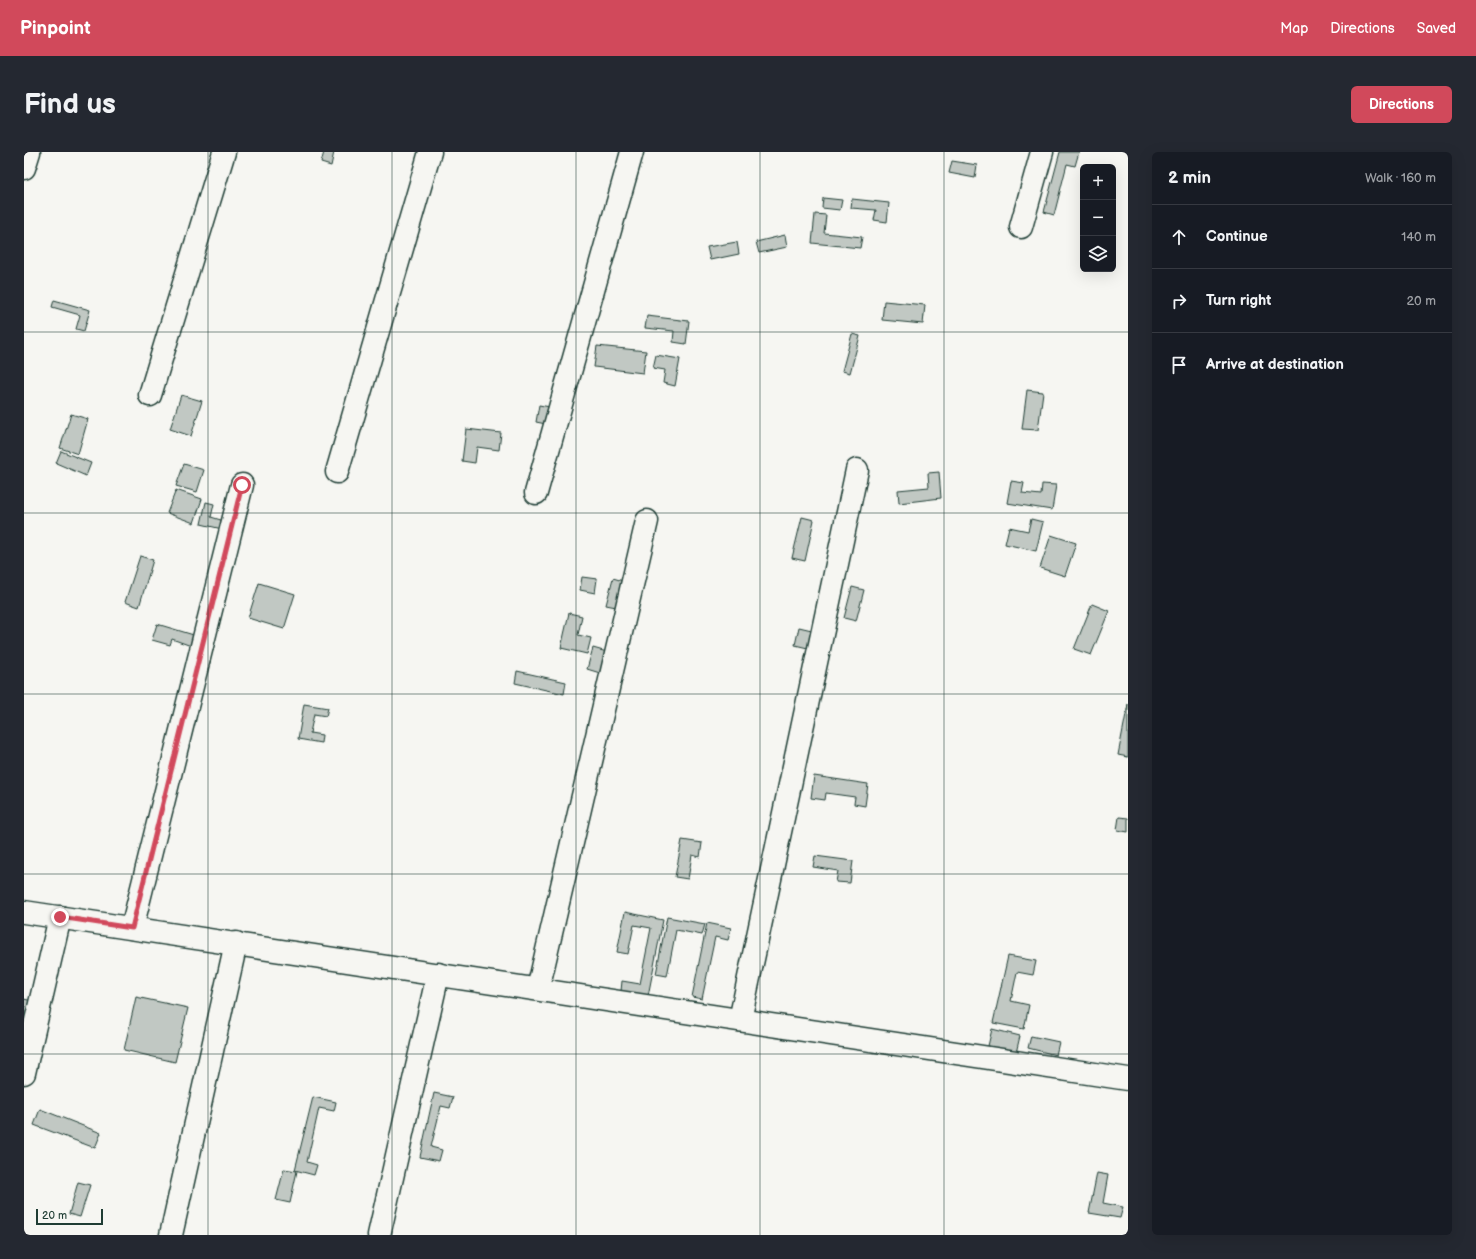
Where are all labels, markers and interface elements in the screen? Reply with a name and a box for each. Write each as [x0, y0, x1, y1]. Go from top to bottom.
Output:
text: Pinpoint [20, 17, 91, 40]
text: Map [1280, 20, 1308, 37]
text: Directions [1330, 20, 1395, 37]
text: Saved [1417, 20, 1456, 37]
button: Directions [1351, 86, 1452, 123]
text: Find us [24, 88, 116, 121]
map controls [1080, 164, 1116, 272]
button: + [1080, 164, 1116, 200]
text: 2 min [1168, 168, 1211, 188]
text: Walk · 160 m [1365, 170, 1436, 186]
button: − [1080, 200, 1116, 236]
icon: ahead [1168, 226, 1190, 248]
text: Continue [1206, 227, 1268, 246]
text: 140 m [1401, 229, 1436, 245]
button: layers [1080, 236, 1116, 272]
icon: right [1168, 290, 1190, 312]
text: Turn right [1206, 291, 1271, 310]
text: 20 m [1406, 293, 1436, 309]
icon: arrive [1168, 354, 1190, 376]
text: Arrive at destination [1206, 355, 1344, 374]
route start [233, 476, 251, 494]
route end [51, 908, 69, 926]
scale bar [36, 1207, 103, 1226]
text: 20 m [42, 1209, 67, 1222]

